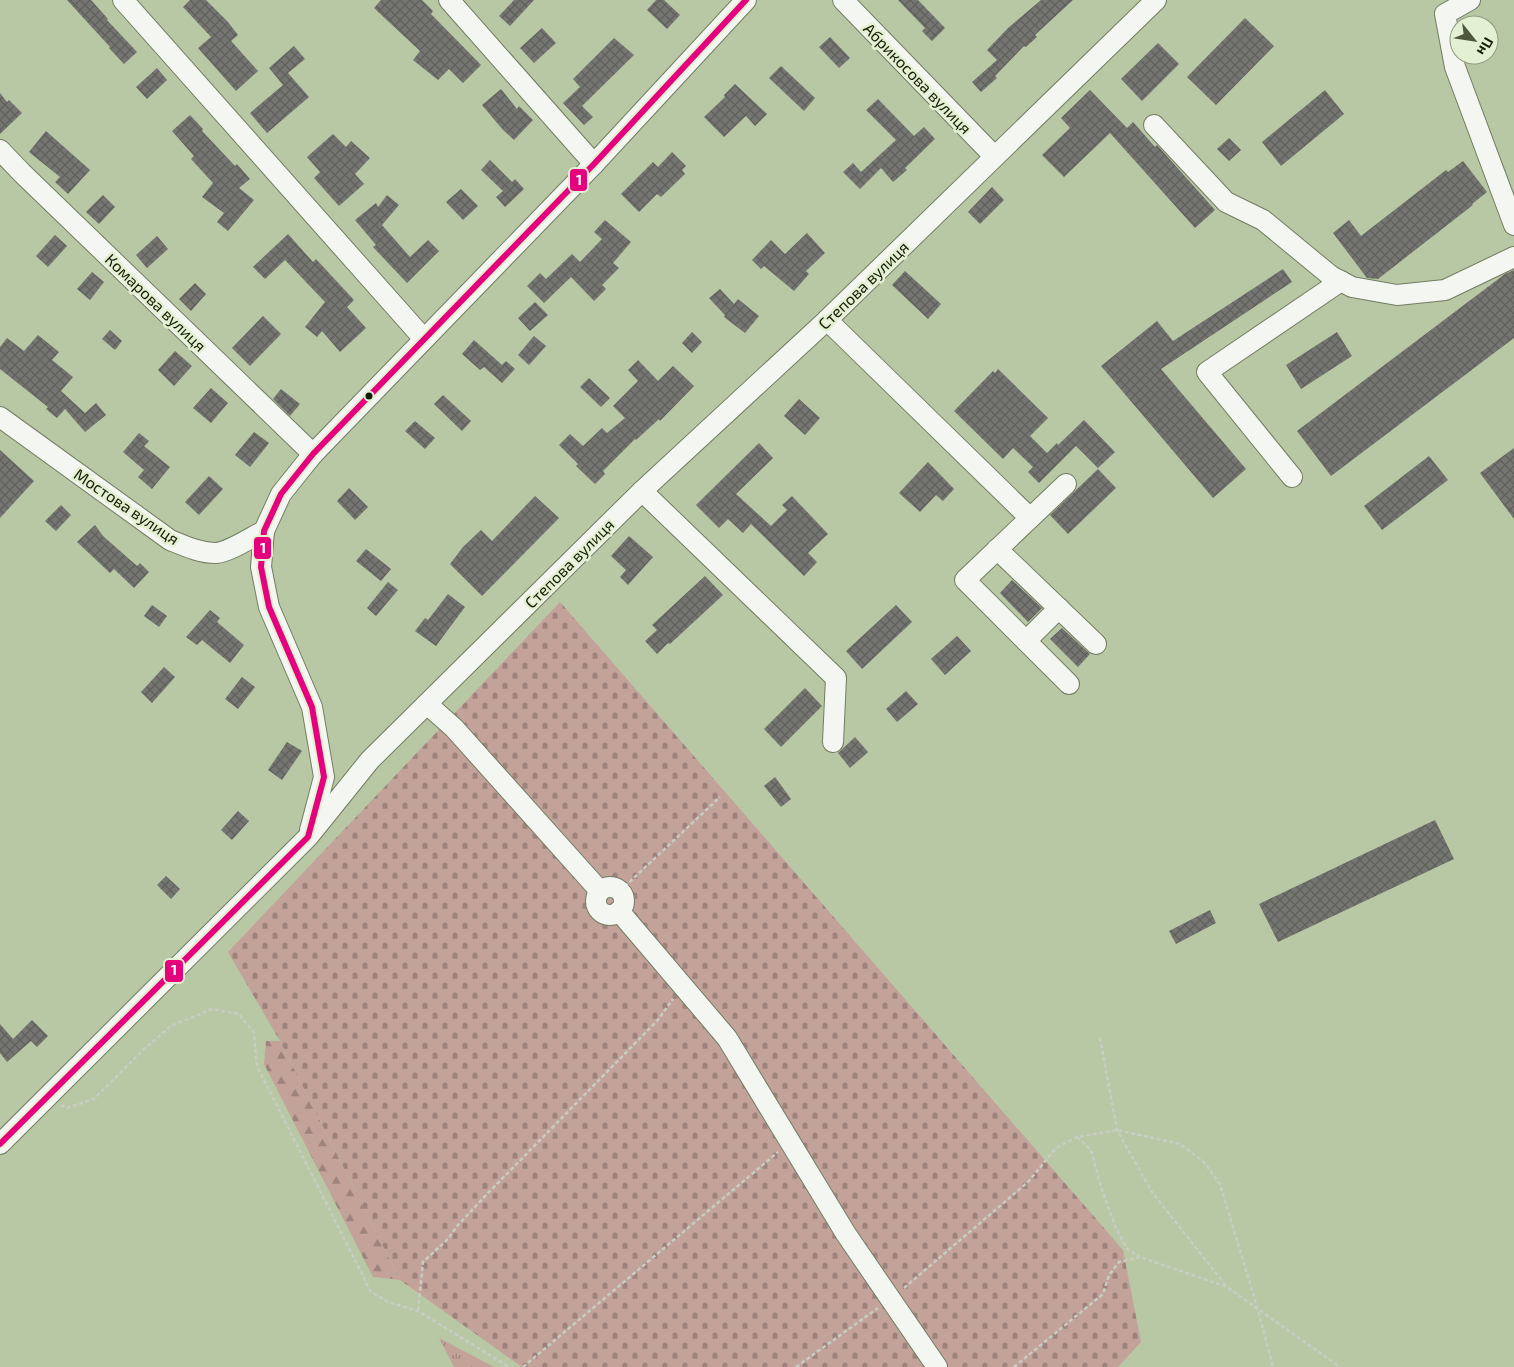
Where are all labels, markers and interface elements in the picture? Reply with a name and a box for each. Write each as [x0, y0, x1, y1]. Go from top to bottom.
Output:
north arrow [1449, 15, 1499, 65]
street label: Абрикосова вулиця [859, 19, 976, 138]
text: Пн [1474, 35, 1498, 59]
line badge: 1 [569, 168, 588, 192]
text: 1 [576, 171, 582, 188]
street label: Степова вулиця [814, 237, 913, 334]
street label: Комарова вулиця [101, 249, 210, 356]
unlabelled marker [364, 391, 374, 401]
street label: Мостова вулиця [70, 464, 183, 549]
street label: Степова вулиця [520, 514, 618, 612]
line badge: 1 [253, 536, 272, 560]
text: 1 [260, 539, 266, 556]
line badge: 1 [164, 959, 184, 983]
text: 1 [171, 961, 177, 978]

